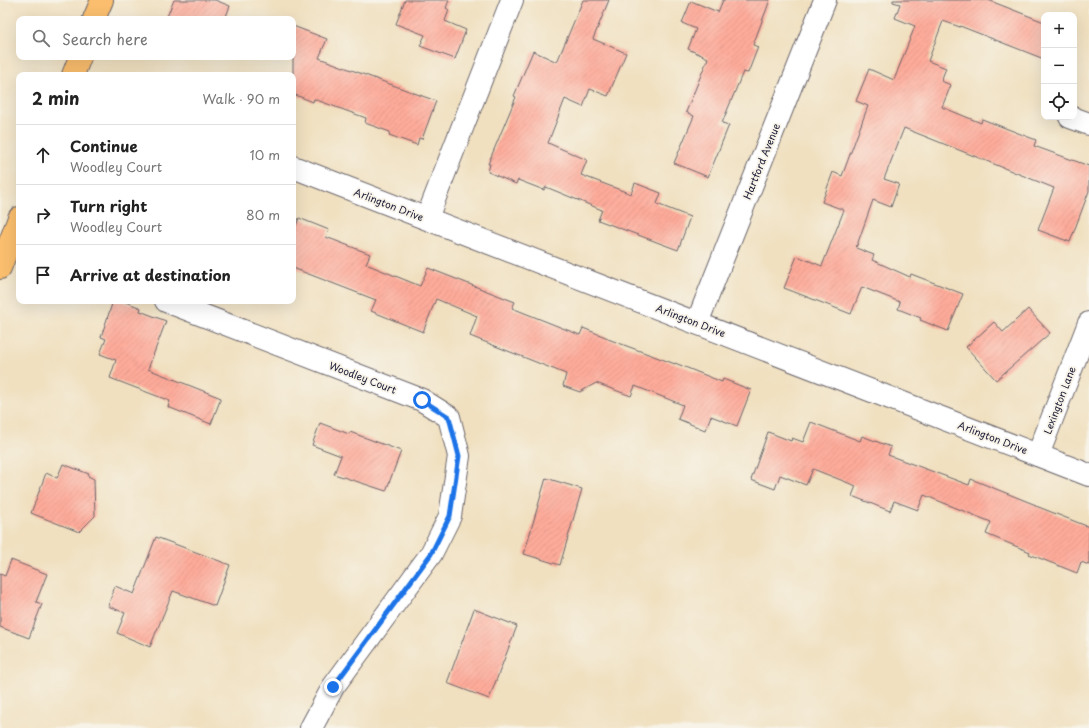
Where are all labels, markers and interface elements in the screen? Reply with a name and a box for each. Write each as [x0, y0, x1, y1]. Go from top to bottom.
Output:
map controls [1041, 12, 1077, 120]
button: + [1041, 12, 1077, 48]
search box [16, 16, 296, 60]
icon: search [30, 27, 52, 49]
text: Search here [62, 27, 148, 50]
button: − [1041, 48, 1077, 84]
button: locate [1041, 84, 1077, 120]
text: 2 min [32, 85, 79, 111]
text: Walk · 90 m [203, 89, 280, 108]
street label: Hartford Avenue [739, 120, 783, 201]
text: Continue [70, 134, 138, 157]
icon: ahead [32, 144, 54, 166]
text: 10 m [250, 145, 280, 164]
text: Woodley Court [70, 157, 162, 176]
street label: Arlington Drive [352, 184, 426, 224]
text: Turn right [70, 194, 147, 217]
icon: right [32, 204, 54, 226]
text: 80 m [246, 205, 280, 224]
text: Woodley Court [70, 217, 162, 236]
text: Arrive at destination [70, 263, 231, 286]
icon: arrive [32, 264, 54, 286]
street label: Arlington Drive [654, 300, 728, 340]
street label: Woodley Court [327, 357, 399, 398]
street label: Lexington Lane [1039, 364, 1079, 436]
route start [413, 391, 431, 409]
street label: Arlington Drive [956, 417, 1030, 457]
route end [324, 678, 342, 696]

